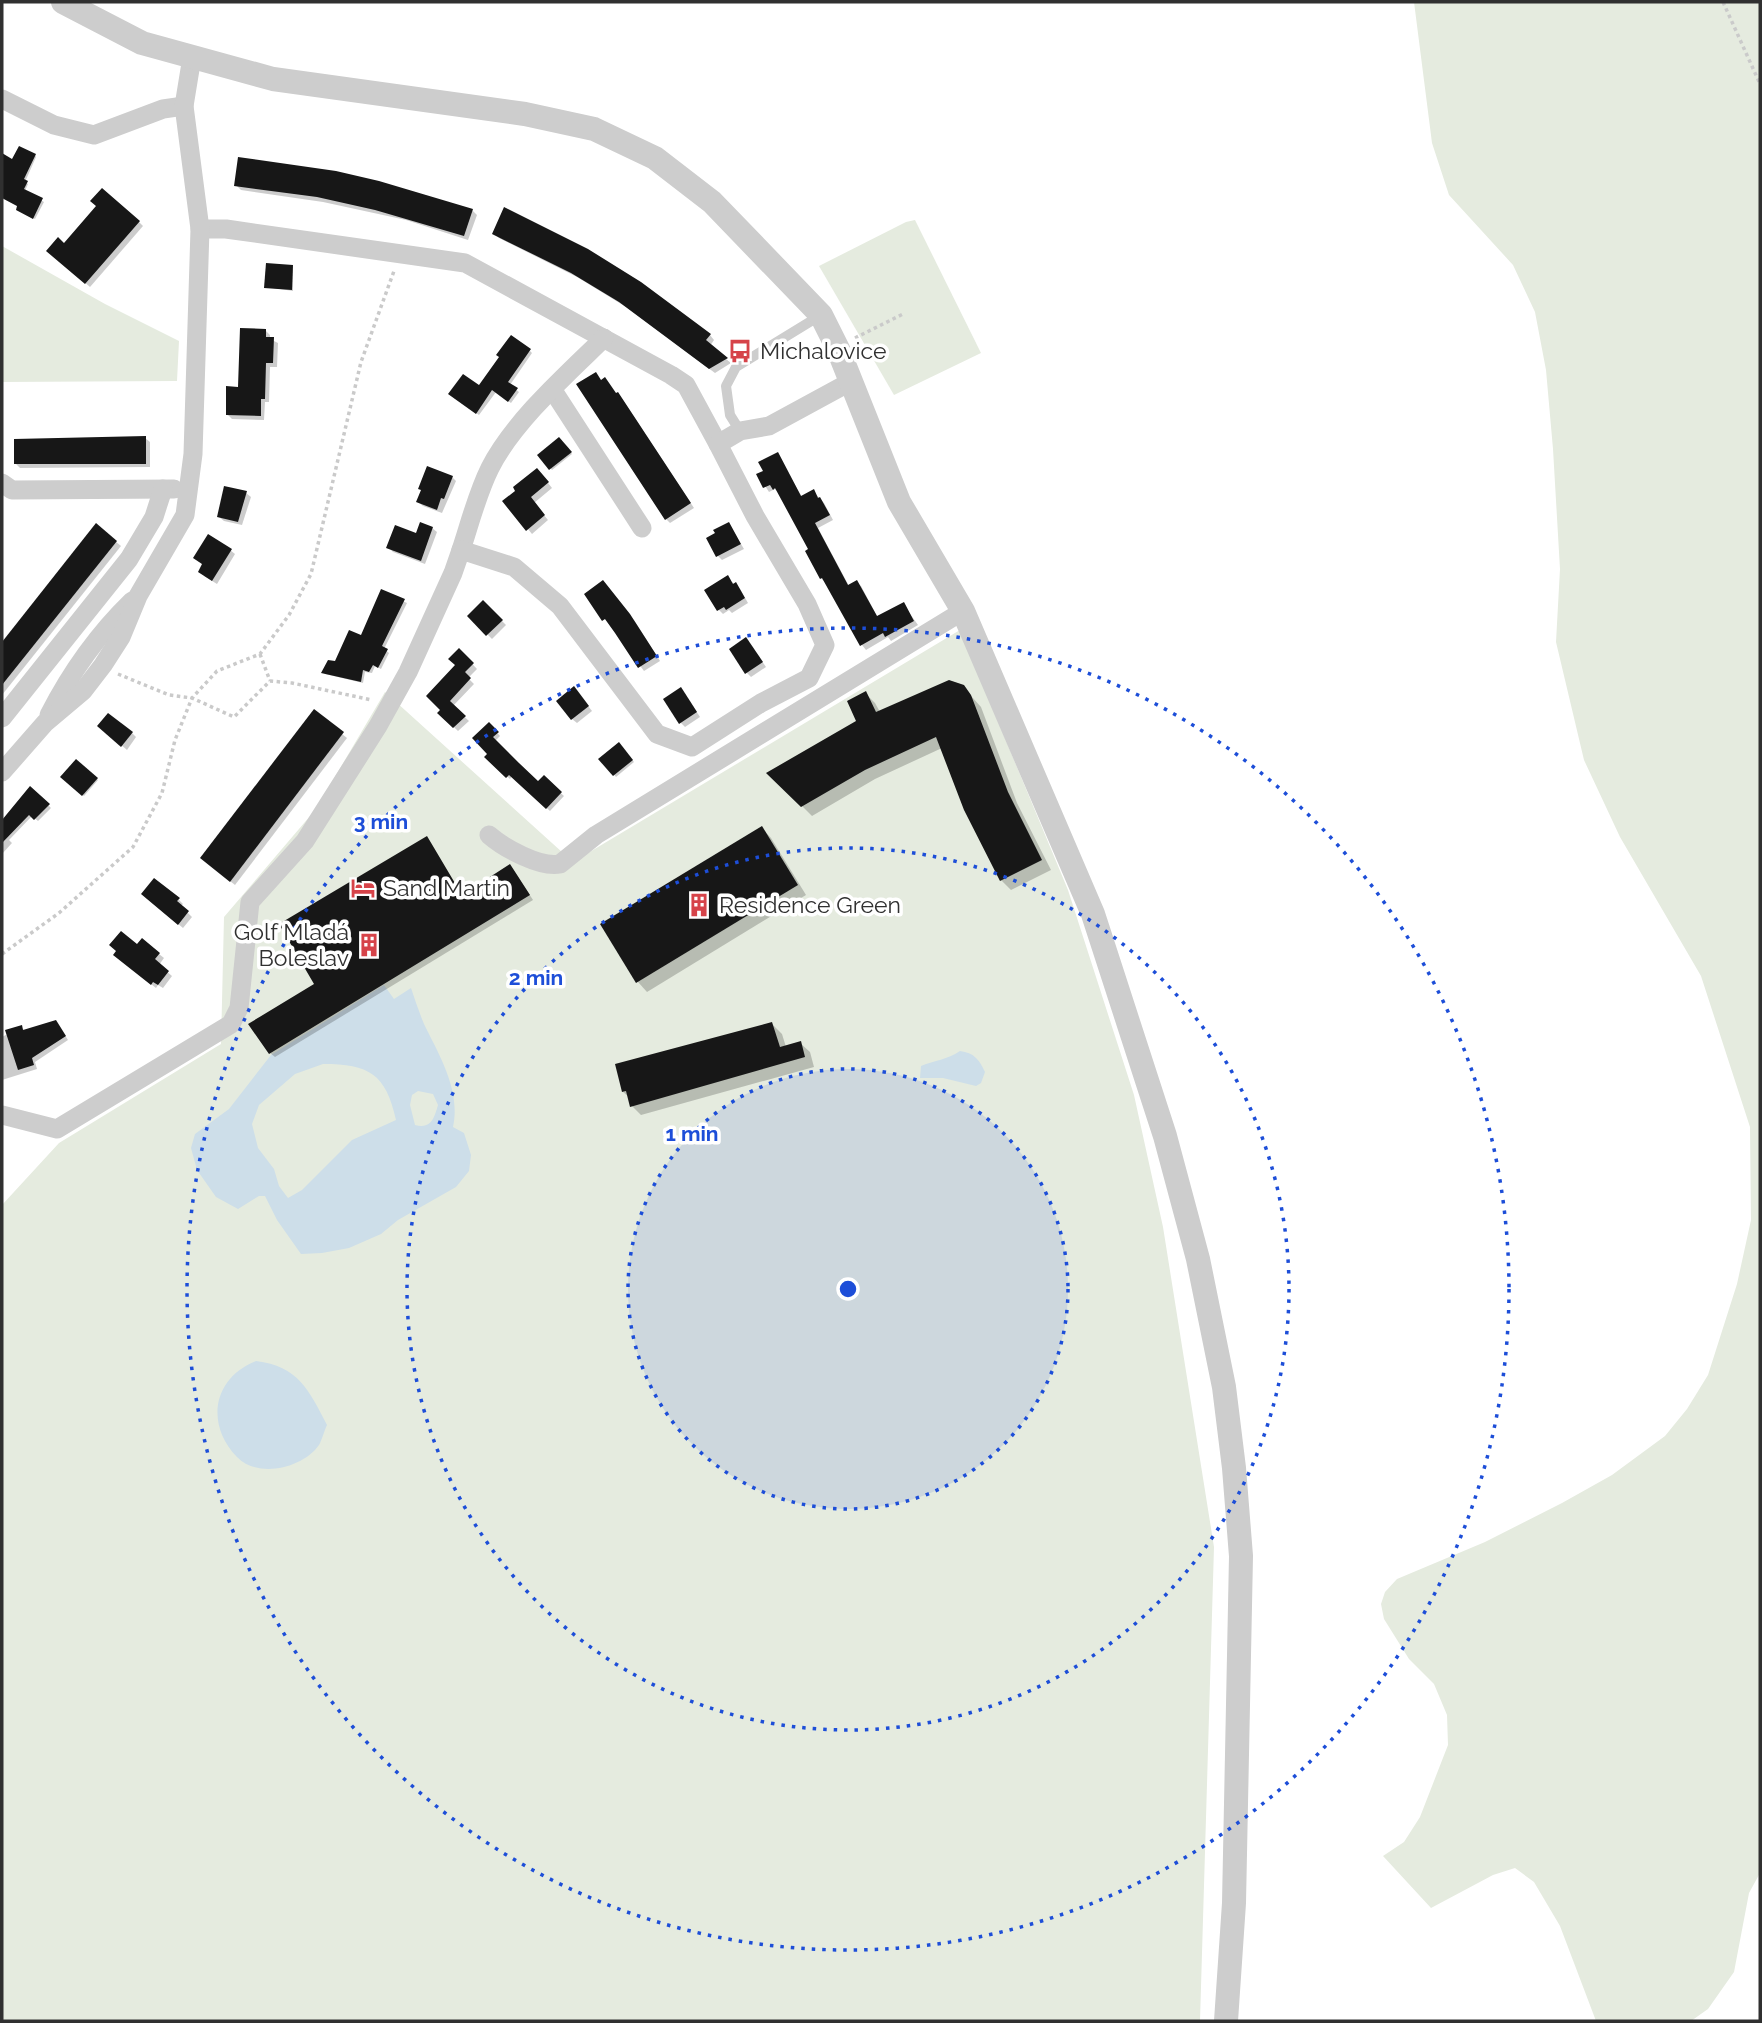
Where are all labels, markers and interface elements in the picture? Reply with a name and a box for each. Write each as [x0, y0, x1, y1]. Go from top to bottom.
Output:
bus stop icon: Michalovice [726, 337, 754, 365]
place label: Michalovice [760, 337, 887, 364]
text: 3 min [354, 809, 408, 834]
hotel icon: Sand Martin [349, 874, 377, 902]
place label: Sand Martin [383, 874, 510, 901]
building icon: Residence Green [685, 891, 713, 919]
place label: Residence Green [719, 891, 901, 918]
place label: Golf Mladá Boleslav [234, 918, 349, 971]
building icon: Golf Mladá Boleslav [355, 931, 383, 959]
text: 2 min [509, 965, 563, 990]
text: 1 min [665, 1121, 719, 1146]
centre of rings [836, 1277, 860, 1301]

